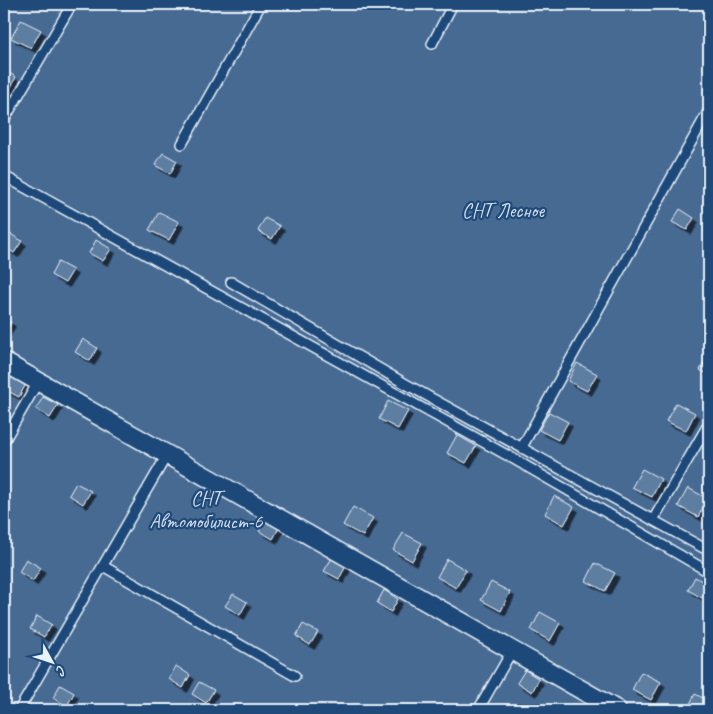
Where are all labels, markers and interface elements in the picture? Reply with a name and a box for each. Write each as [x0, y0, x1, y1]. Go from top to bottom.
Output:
park label: СНТ Лесное [462, 198, 545, 223]
park label: СНТ Автомобилист-6 [149, 486, 264, 534]
north arrow [28, 636, 78, 686]
text: С [51, 662, 70, 680]

